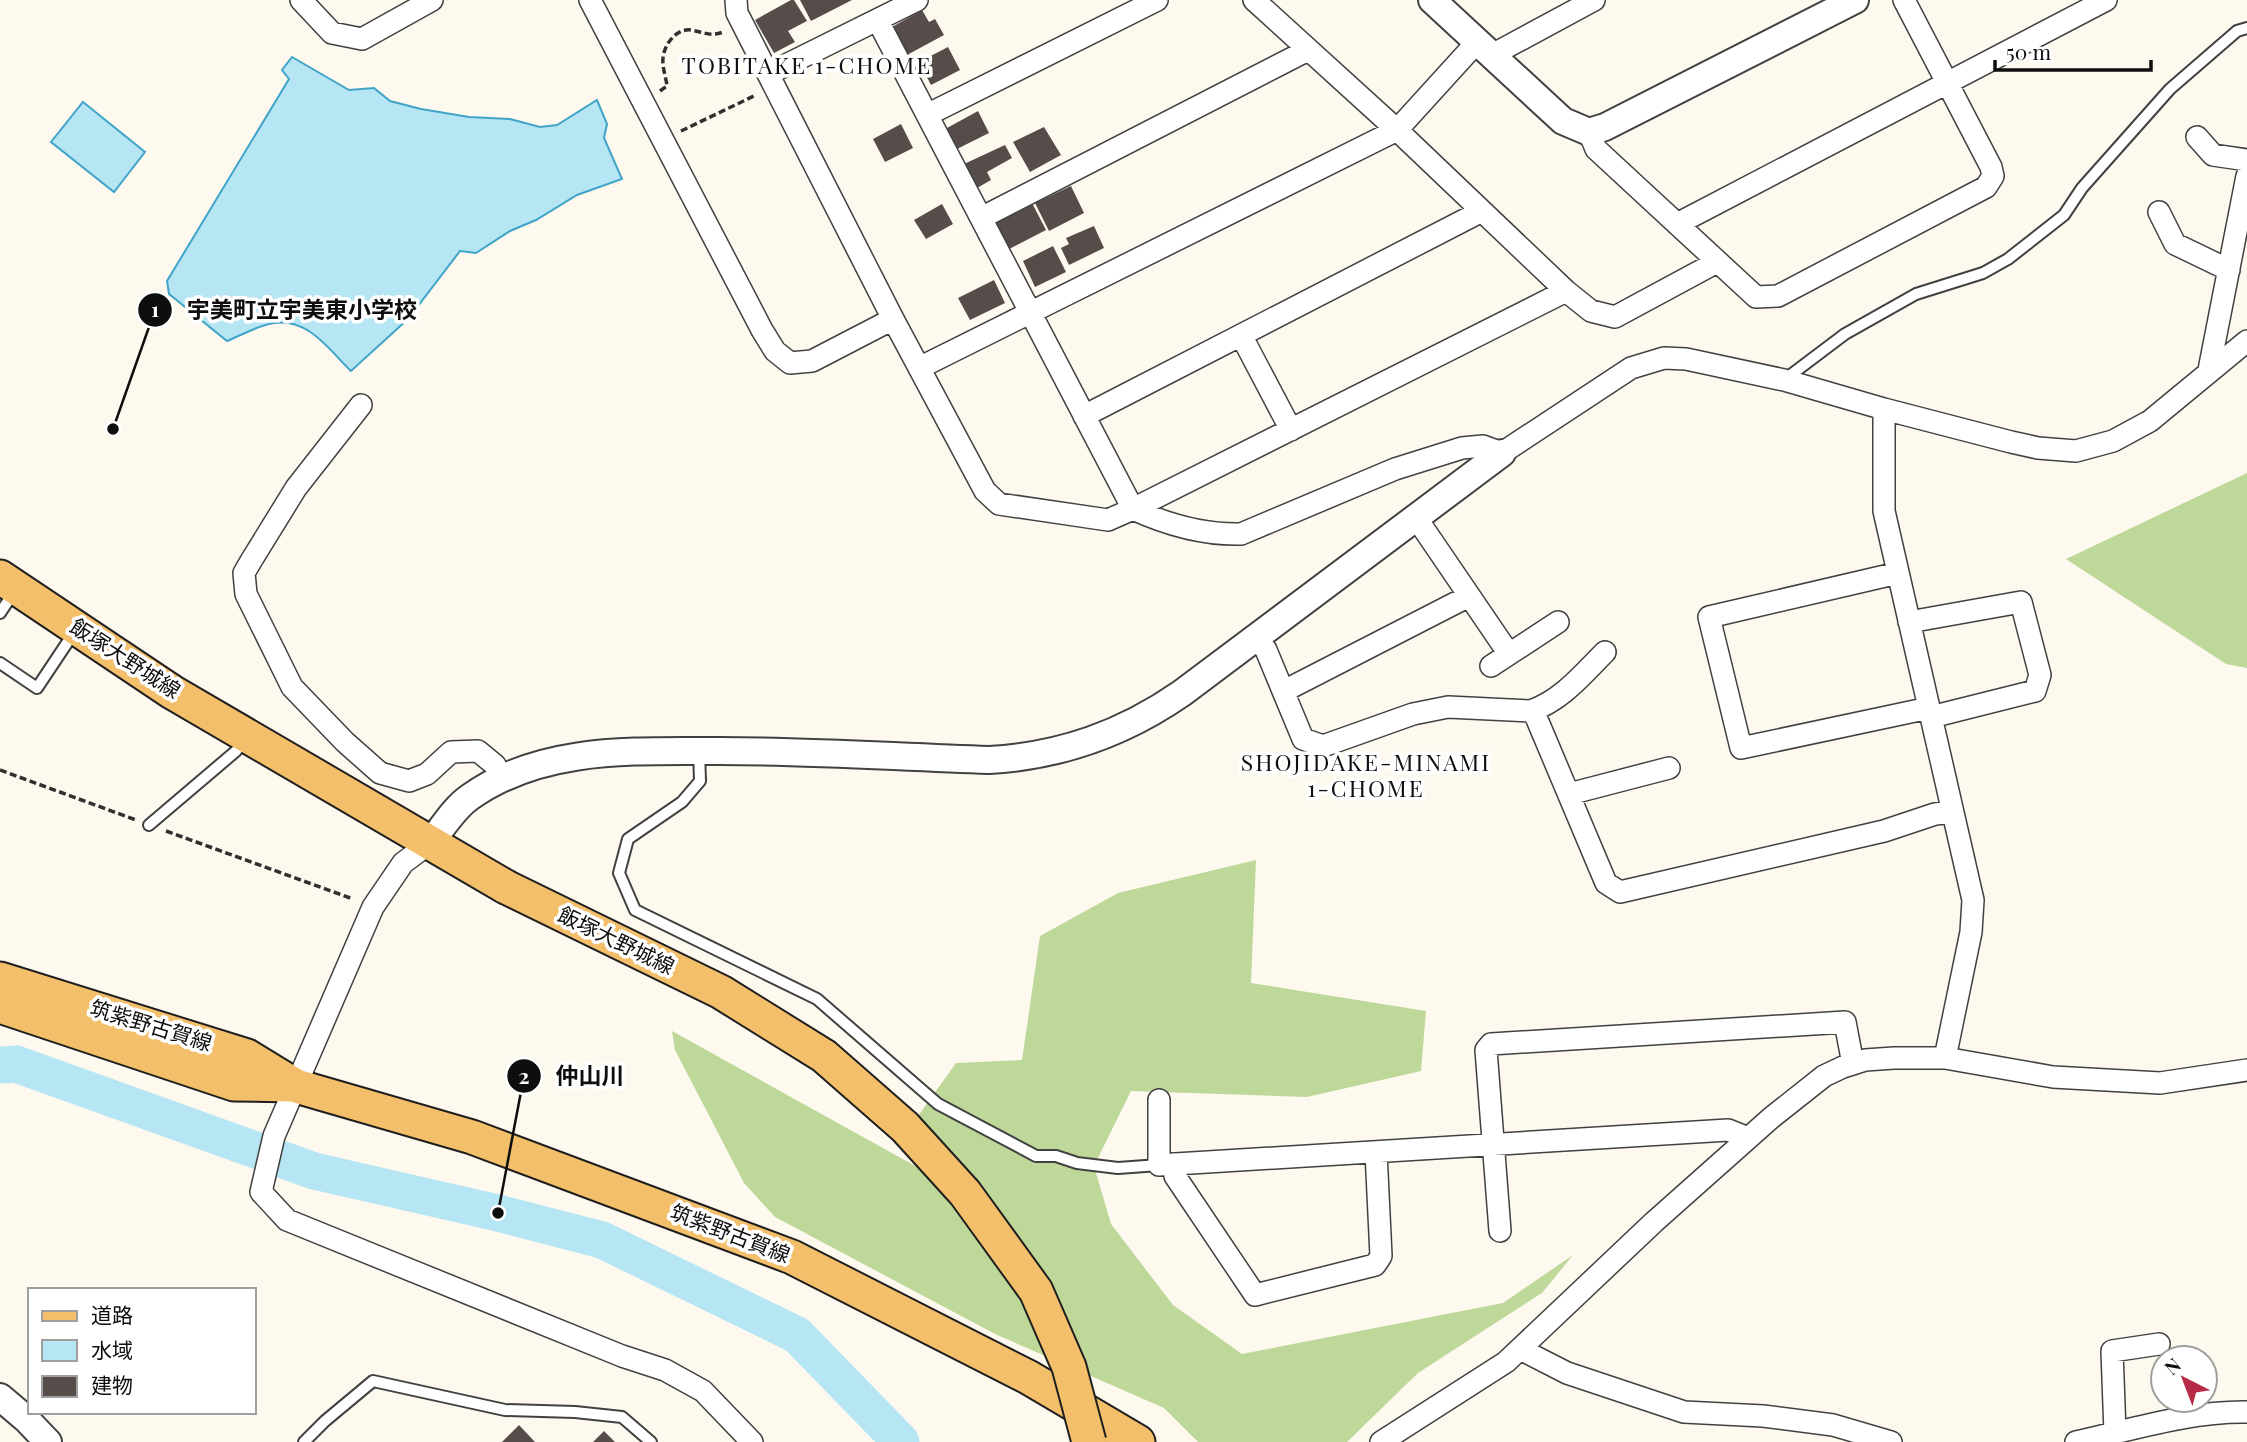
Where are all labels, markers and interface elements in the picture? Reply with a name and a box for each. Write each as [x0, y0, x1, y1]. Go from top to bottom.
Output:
scale bar [1995, 28, 2151, 72]
text: 50 m [2006, 37, 2052, 65]
district label: TOBITAKE 1-CHOME [682, 49, 932, 80]
callout: 宇美町立宇美東小学校 [138, 288, 431, 332]
text: 宇美町立宇美東小学校 [187, 293, 417, 324]
text: 1 [151, 294, 159, 322]
street label: 飯塚大野城線 [66, 611, 187, 703]
district label: SHOJIDAKE-MINAMI 1-CHOME [1241, 746, 1491, 803]
street label: 飯塚大野城線 [554, 899, 680, 979]
street label: 筑紫野古賀線 [87, 992, 216, 1056]
callout: 仲山川 [507, 1054, 639, 1098]
text: 仲山川 [556, 1059, 625, 1090]
text: 2 [519, 1061, 530, 1089]
street label: 筑紫野古賀線 [667, 1196, 795, 1268]
legend [28, 1288, 256, 1414]
text: 道路 [91, 1300, 133, 1328]
text: 水域 [91, 1335, 133, 1363]
north arrow [2149, 1344, 2219, 1414]
text: N [2158, 1351, 2186, 1380]
text: 建物 [91, 1370, 133, 1398]

